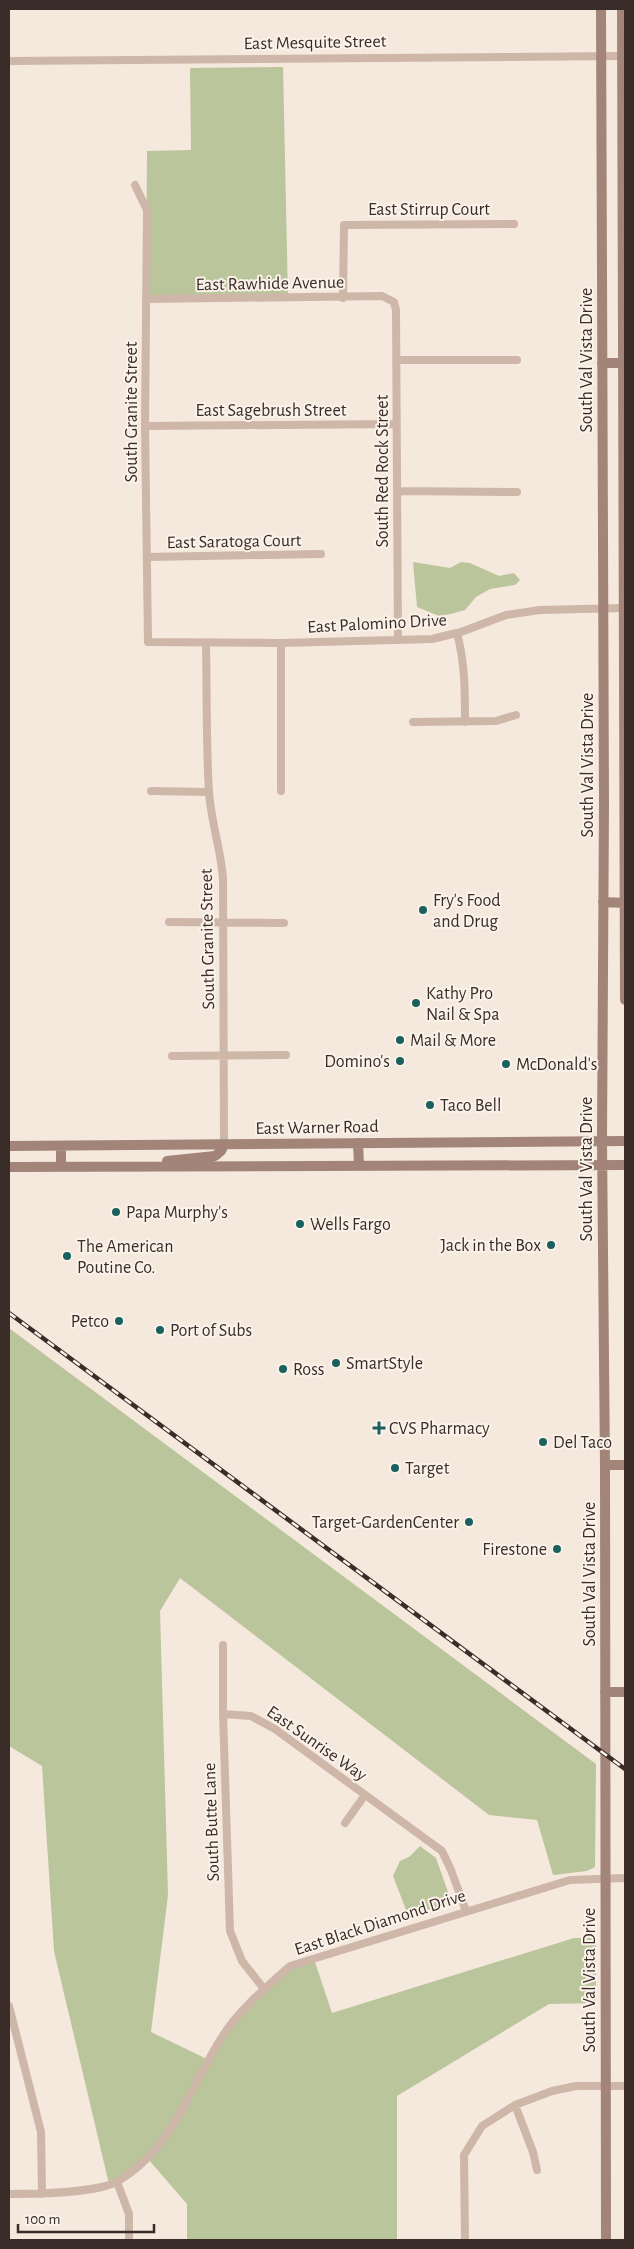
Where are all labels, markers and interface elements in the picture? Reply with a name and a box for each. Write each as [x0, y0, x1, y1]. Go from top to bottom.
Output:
street label: East Mesquite Street [244, 33, 387, 53]
street label: East Stirrup Court [368, 201, 490, 219]
street label: East Rawhide Avenue [196, 274, 344, 294]
street label: South Val Vista Drive [578, 288, 596, 432]
street label: South Granite Street [123, 341, 141, 483]
street label: South Red Rock Street [374, 394, 392, 547]
street label: East Sagebrush Street [196, 402, 347, 420]
street label: East Saratoga Court [166, 532, 302, 552]
street label: East Palomino Drive [307, 611, 447, 637]
street label: South Val Vista Drive [579, 693, 597, 837]
street label: South Granite Street [198, 868, 218, 1010]
place label: Fry's Food and Drug [433, 892, 501, 931]
marker: Fry's Food and Drug [417, 904, 429, 916]
place label: Kathy Pro Nail & Spa [426, 985, 499, 1024]
marker: Kathy Pro Nail & Spa [410, 997, 422, 1009]
place label: Mail & More [410, 1032, 496, 1050]
marker: Mail & More [394, 1034, 406, 1046]
place label: Domino's [324, 1053, 390, 1071]
marker: Domino's [394, 1055, 406, 1067]
place label: McDonald's [516, 1056, 598, 1074]
marker: McDonald's [500, 1058, 512, 1070]
place label: Taco Bell [440, 1097, 501, 1115]
street label: South Val Vista Drive [578, 1097, 596, 1241]
marker: Taco Bell [424, 1099, 436, 1111]
street label: East Warner Road [255, 1118, 379, 1138]
place label: Papa Murphy's [126, 1204, 228, 1222]
marker: Papa Murphy's [110, 1206, 122, 1218]
place label: Wells Fargo [310, 1216, 391, 1234]
marker: Wells Fargo [294, 1218, 306, 1230]
place label: Jack in the Box [441, 1237, 541, 1255]
place label: The American Poutine Co. [77, 1238, 174, 1277]
marker: Jack in the Box [545, 1239, 557, 1251]
marker: The American Poutine Co. [61, 1250, 73, 1262]
place label: Petco [71, 1313, 109, 1331]
marker: Petco [113, 1315, 125, 1327]
place label: Port of Subs [170, 1322, 252, 1340]
marker: Port of Subs [154, 1324, 166, 1336]
place label: SmartStyle [346, 1355, 423, 1373]
marker: SmartStyle [330, 1357, 342, 1369]
place label: Ross [293, 1361, 325, 1379]
marker: Ross [277, 1363, 289, 1375]
place label: CVS Pharmacy [389, 1420, 490, 1438]
marker: CVS Pharmacy [373, 1422, 385, 1434]
place label: Del Taco [553, 1434, 612, 1452]
marker: Del Taco [537, 1436, 549, 1448]
place label: Target [405, 1460, 450, 1478]
marker: Target [389, 1462, 401, 1474]
street label: South Val Vista Drive [581, 1502, 599, 1646]
place label: Target-GardenCenter [312, 1514, 459, 1532]
marker: Target-GardenCenter [463, 1516, 475, 1528]
place label: Firestone [482, 1541, 547, 1559]
marker: Firestone [551, 1543, 563, 1555]
street label: East Sunrise Way [263, 1703, 370, 1785]
street label: South Butte Lane [201, 1762, 223, 1882]
street label: East Black Diamond Drive [293, 1887, 468, 1959]
street label: South Val Vista Drive [581, 1908, 599, 2052]
scale bar [18, 2202, 154, 2234]
text: 100 m [25, 2212, 60, 2227]

